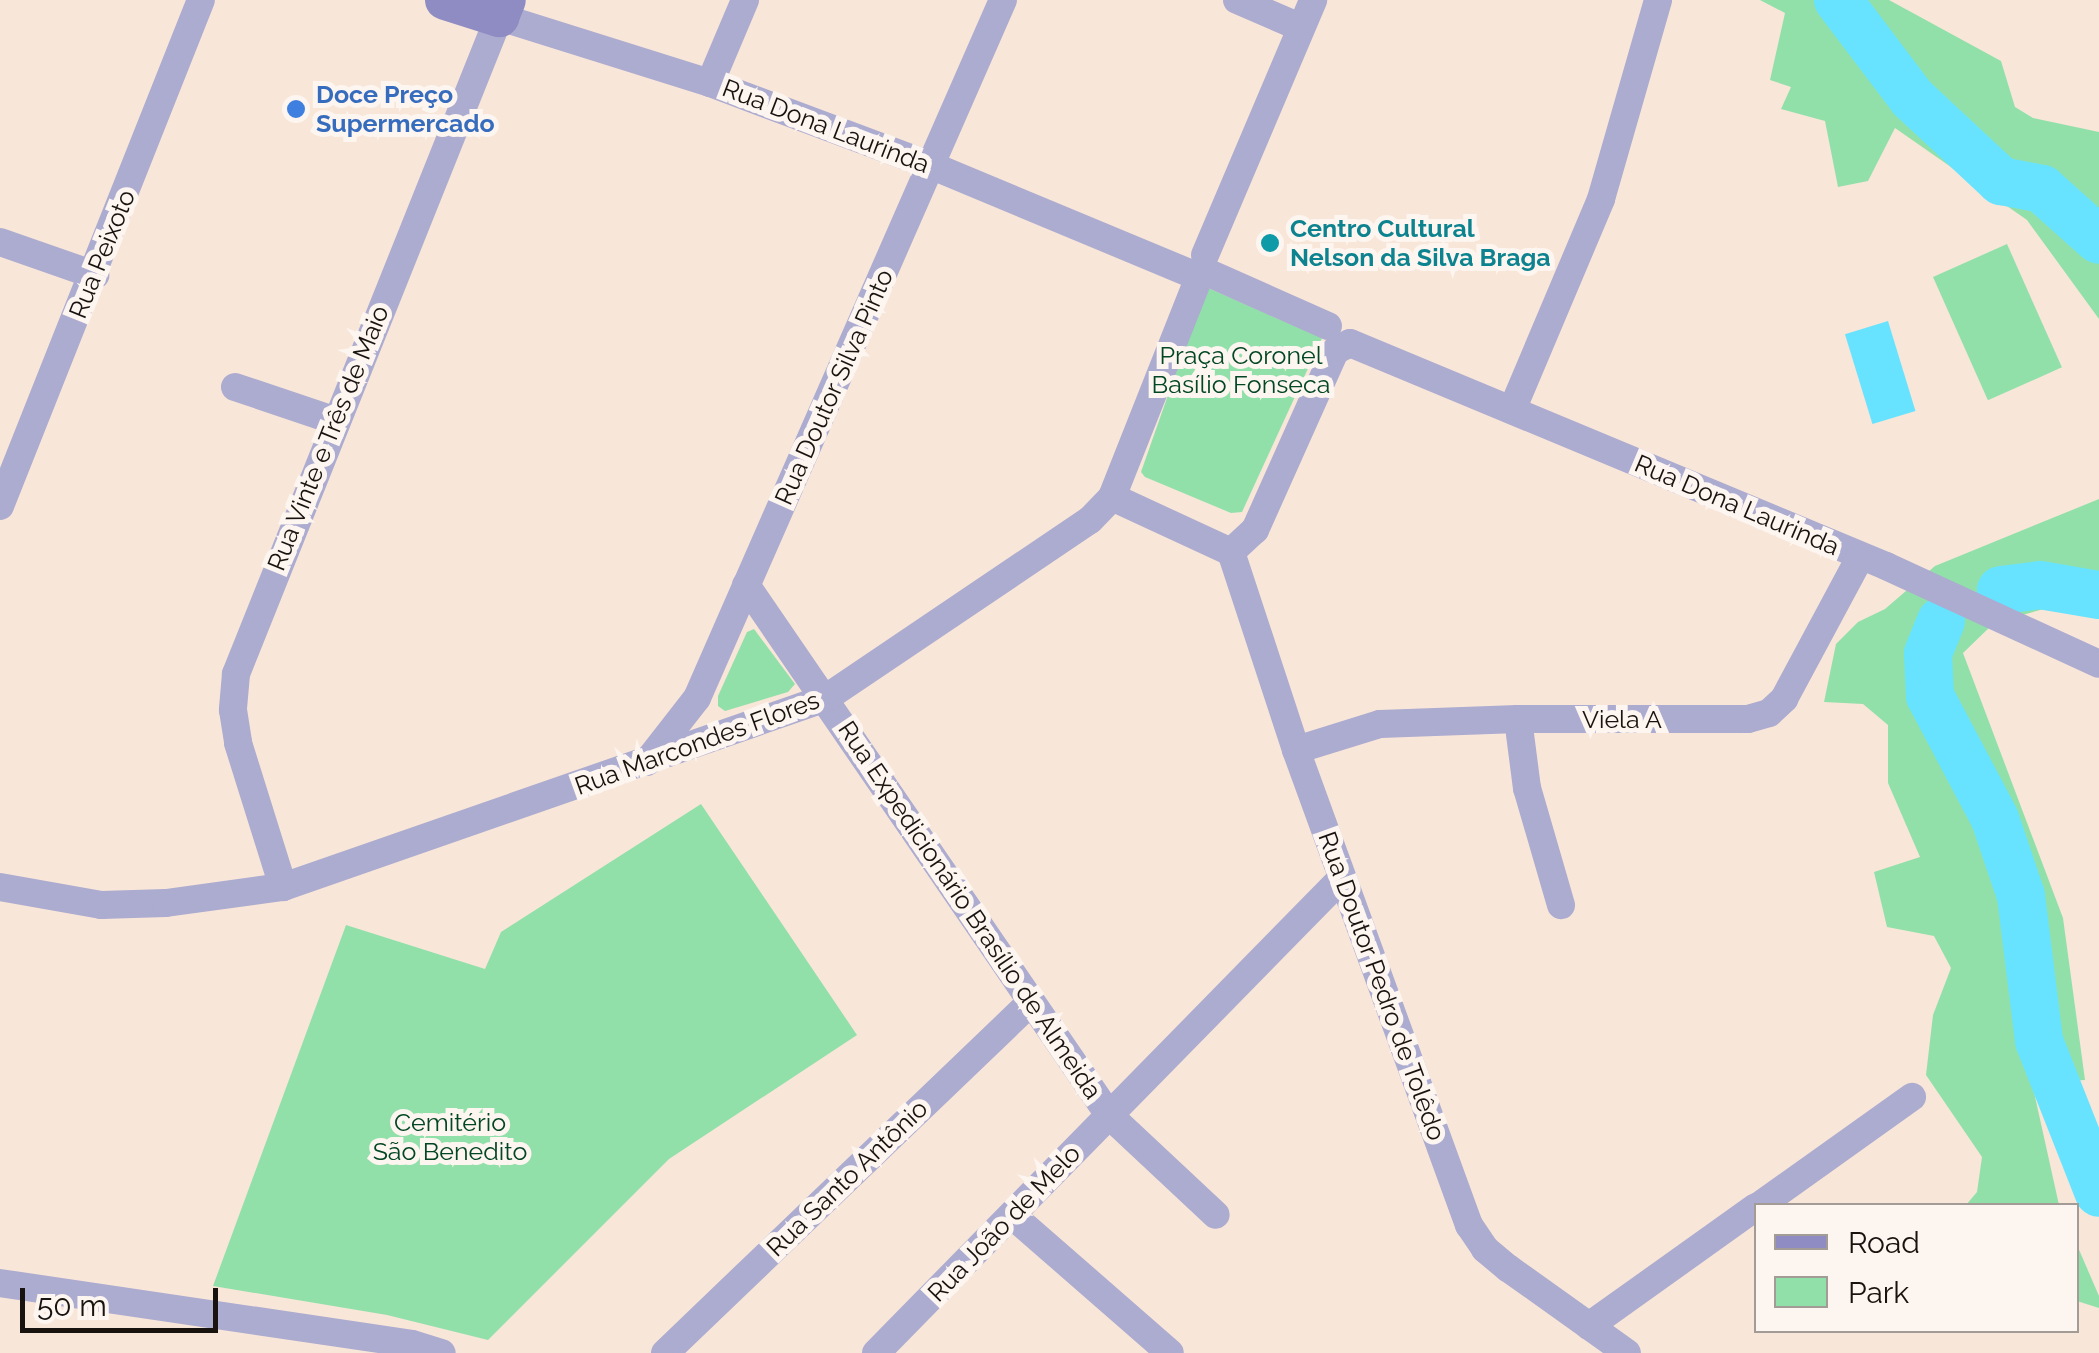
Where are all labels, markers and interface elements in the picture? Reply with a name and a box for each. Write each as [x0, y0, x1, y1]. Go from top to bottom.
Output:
street label: Rua Dona Laurinda [718, 73, 934, 179]
place label: Doce Preço Supermercado [316, 80, 495, 139]
marker: Doce Preço Supermercado [285, 98, 307, 120]
street label: Rua Peixoto [63, 185, 141, 323]
place label: Centro Cultural Nelson da Silva Braga [1290, 214, 1551, 273]
marker: Centro Cultural Nelson da Silva Braga [1259, 232, 1281, 254]
street label: Rua Doutor Silva Pinto [768, 264, 900, 510]
street label: Rua Vinte e Três de Maio [261, 300, 395, 576]
park label: Praça Coronel Basílio Fonseca [1152, 341, 1330, 400]
street label: Rua Dona Laurinda [1630, 448, 1844, 562]
street label: Rua Marcondes Flores [571, 685, 823, 801]
street label: Viela A [1582, 704, 1662, 734]
street label: Rua Expedicionário Brasílio de Almeida [832, 715, 1108, 1105]
street label: Rua Doutor Pedro de Tolêdo [1312, 827, 1452, 1145]
street label: Rua Santo Antônio [760, 1093, 934, 1263]
park label: Cemitério São Benedito [373, 1108, 527, 1167]
street label: Rua João de Melo [921, 1138, 1087, 1308]
legend [1754, 1203, 2079, 1333]
text: Road [1848, 1225, 1920, 1260]
scale bar [25, 1268, 222, 1330]
text: Park [1848, 1275, 1909, 1310]
text: 50 m [37, 1288, 107, 1323]

